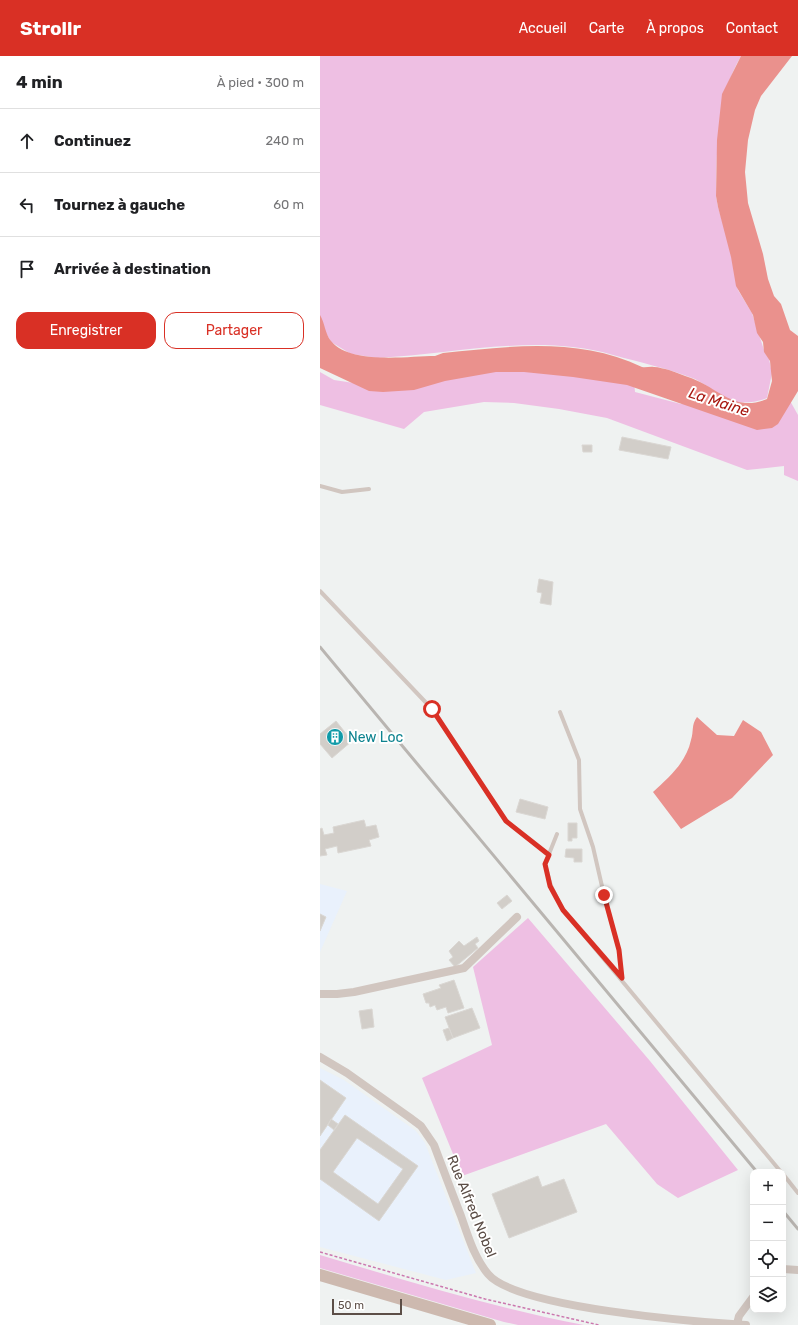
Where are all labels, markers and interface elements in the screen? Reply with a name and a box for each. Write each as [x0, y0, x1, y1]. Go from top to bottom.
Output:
text: Strollr [20, 17, 81, 40]
text: Accueil [519, 20, 567, 37]
text: Carte [589, 20, 624, 37]
text: À propos [646, 20, 704, 37]
text: Contact [726, 20, 778, 37]
text: 4 min [16, 72, 63, 92]
text: À pied · 300 m [217, 75, 304, 90]
icon: ahead [16, 130, 38, 152]
text: Continuez [54, 132, 131, 150]
text: 240 m [265, 133, 304, 148]
icon: left [16, 194, 38, 216]
text: Tournez à gauche [54, 196, 185, 214]
text: 60 m [273, 197, 304, 212]
icon: arrive [16, 258, 38, 280]
text: Arrivée à destination [54, 260, 211, 278]
button: Enregistrer [16, 312, 156, 349]
button: Partager [164, 312, 304, 349]
water label: La Maine [686, 384, 752, 420]
route start [423, 700, 441, 718]
building icon: New Loc [325, 727, 345, 747]
place label: New Loc [348, 729, 403, 746]
route end [595, 886, 613, 904]
street label: Rue Alfred Nobel [443, 1153, 500, 1260]
map controls [750, 1169, 786, 1313]
button: + [750, 1169, 786, 1205]
button: − [750, 1205, 786, 1241]
button: locate [750, 1241, 786, 1277]
button: layers [750, 1277, 786, 1313]
scale bar [332, 1297, 402, 1316]
text: 50 m [338, 1299, 364, 1312]

